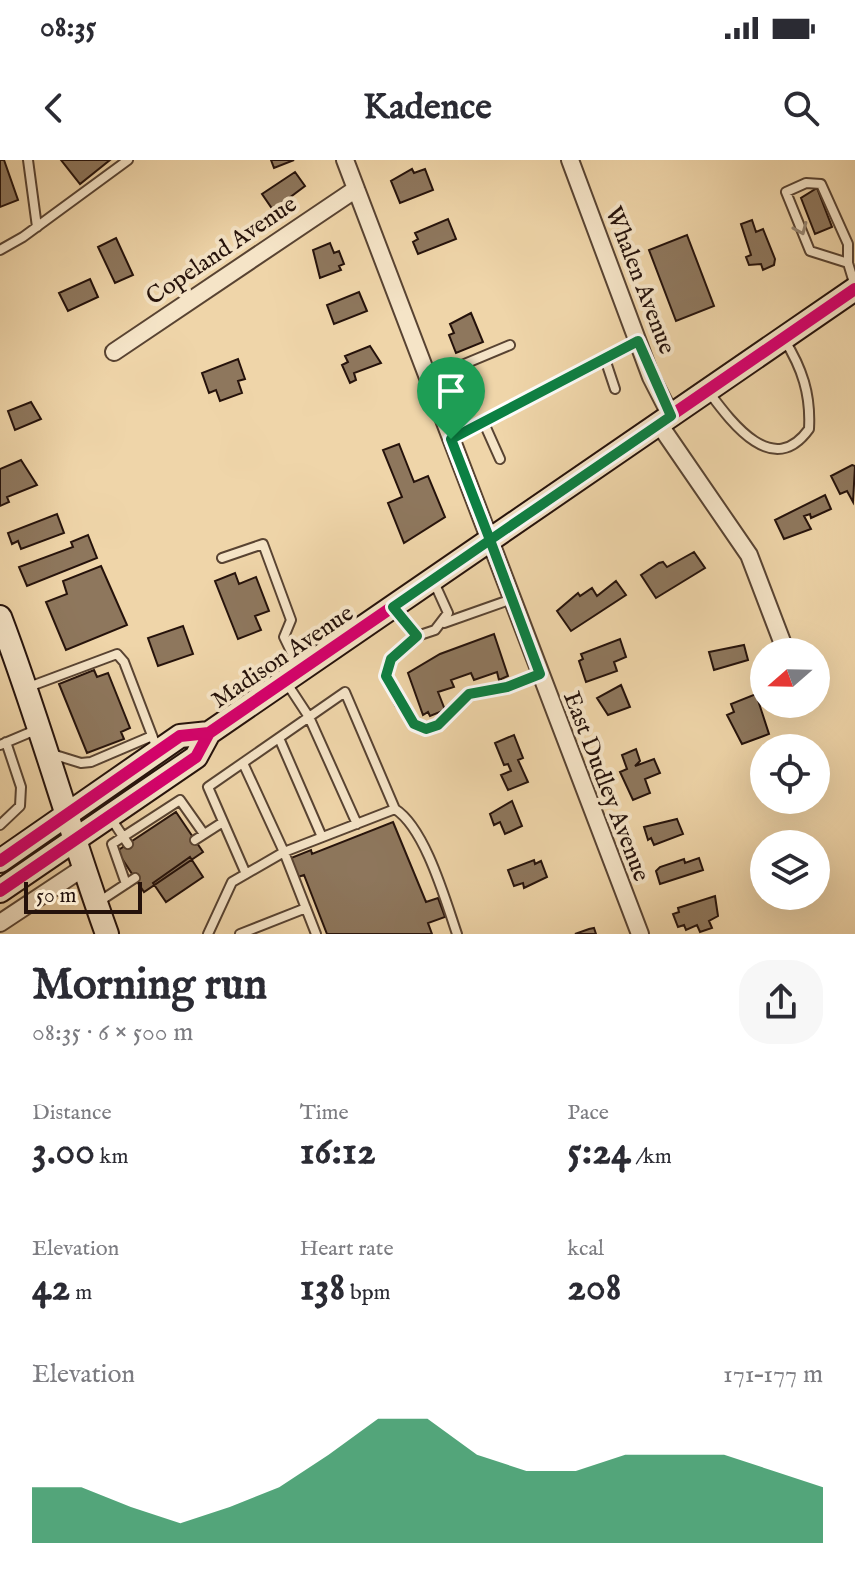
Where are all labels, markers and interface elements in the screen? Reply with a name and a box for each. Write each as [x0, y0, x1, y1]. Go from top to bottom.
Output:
text: 08:35 [40, 9, 96, 47]
text: Kadence [363, 85, 492, 131]
icon: back [32, 86, 76, 130]
icon: search [779, 86, 823, 130]
street label: Copeland Avenue [141, 189, 303, 313]
street label: Whalen Avenue [597, 202, 682, 359]
one-way arrow [791, 221, 808, 235]
pin [417, 357, 485, 439]
icon: arrive [429, 369, 473, 413]
street label: Madison Avenue [206, 598, 360, 716]
north arrow [750, 638, 830, 718]
map controls [750, 638, 830, 910]
street label: East Dudley Avenue [555, 687, 656, 886]
button: locate [750, 734, 830, 814]
button: layers [750, 830, 830, 910]
scale bar [24, 878, 142, 914]
text: 50 m [36, 882, 77, 910]
text: Morning run [32, 958, 267, 1014]
button: share [739, 960, 823, 1044]
text: 08:35 · 6 × 500 m [32, 1016, 193, 1049]
text: Distance [32, 1099, 112, 1127]
text: Time [300, 1099, 349, 1127]
text: Pace [567, 1099, 609, 1127]
text: 3.00 [32, 1127, 95, 1178]
text: 16:12 [300, 1127, 376, 1178]
text: 5:24 [567, 1127, 631, 1178]
text: km [95, 1143, 128, 1171]
text: /km [631, 1143, 672, 1171]
text: Elevation [32, 1235, 119, 1263]
text: Heart rate [300, 1235, 394, 1263]
text: kcal [567, 1235, 604, 1263]
text: 42 [32, 1263, 70, 1314]
text: 138 [300, 1263, 345, 1314]
text: 208 [567, 1263, 621, 1314]
text: m [70, 1279, 92, 1307]
text: bpm [345, 1279, 391, 1307]
text: Elevation [32, 1358, 135, 1391]
text: 171–177 m [723, 1358, 823, 1391]

